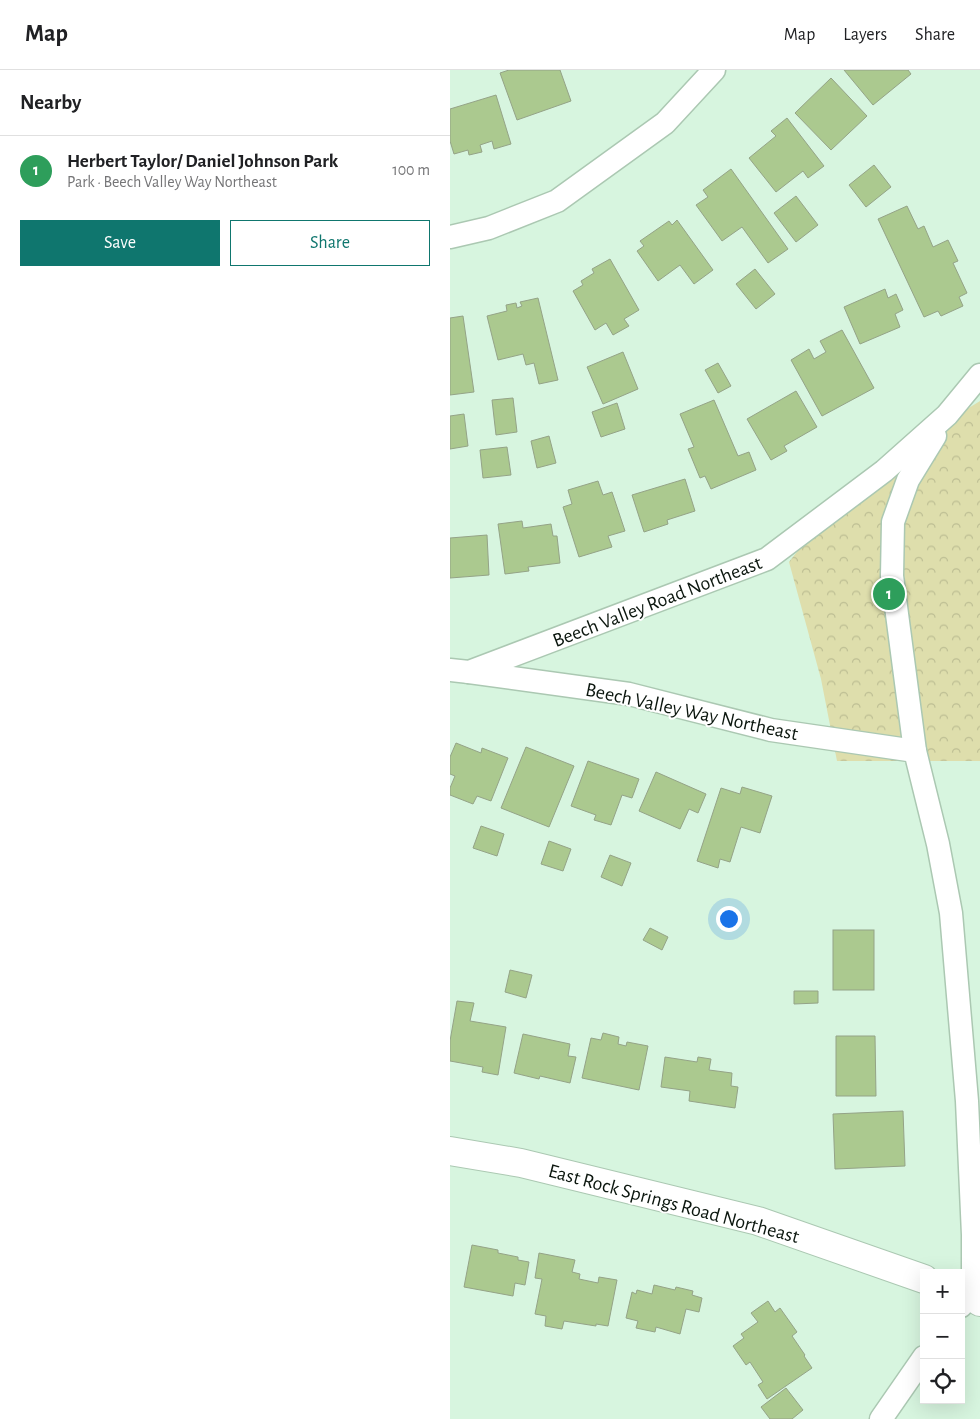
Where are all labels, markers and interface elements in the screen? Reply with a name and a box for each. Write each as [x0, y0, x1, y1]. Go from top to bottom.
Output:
text: Map [25, 22, 68, 46]
text: Map [784, 26, 815, 44]
text: Layers [843, 26, 887, 44]
text: Share [915, 26, 955, 44]
text: Nearby [20, 92, 81, 113]
text: Herbert Taylor/ Daniel Johnson Park [67, 152, 338, 171]
text: 1 [33, 162, 39, 178]
text: 100 m [392, 162, 430, 178]
text: Park · Beech Valley Way Northeast [67, 174, 277, 190]
button: Save [20, 220, 220, 266]
button: Share [230, 220, 430, 266]
street label: Beech Valley Road Northeast [550, 553, 765, 651]
pin: 1 [873, 575, 905, 613]
street label: Beech Valley Way Northeast [584, 680, 800, 744]
your location [716, 906, 742, 932]
street label: East Rock Springs Road Northeast [546, 1161, 802, 1247]
map controls [920, 1269, 965, 1404]
button: + [920, 1269, 965, 1314]
button: − [920, 1314, 965, 1359]
button: locate [920, 1359, 965, 1404]

